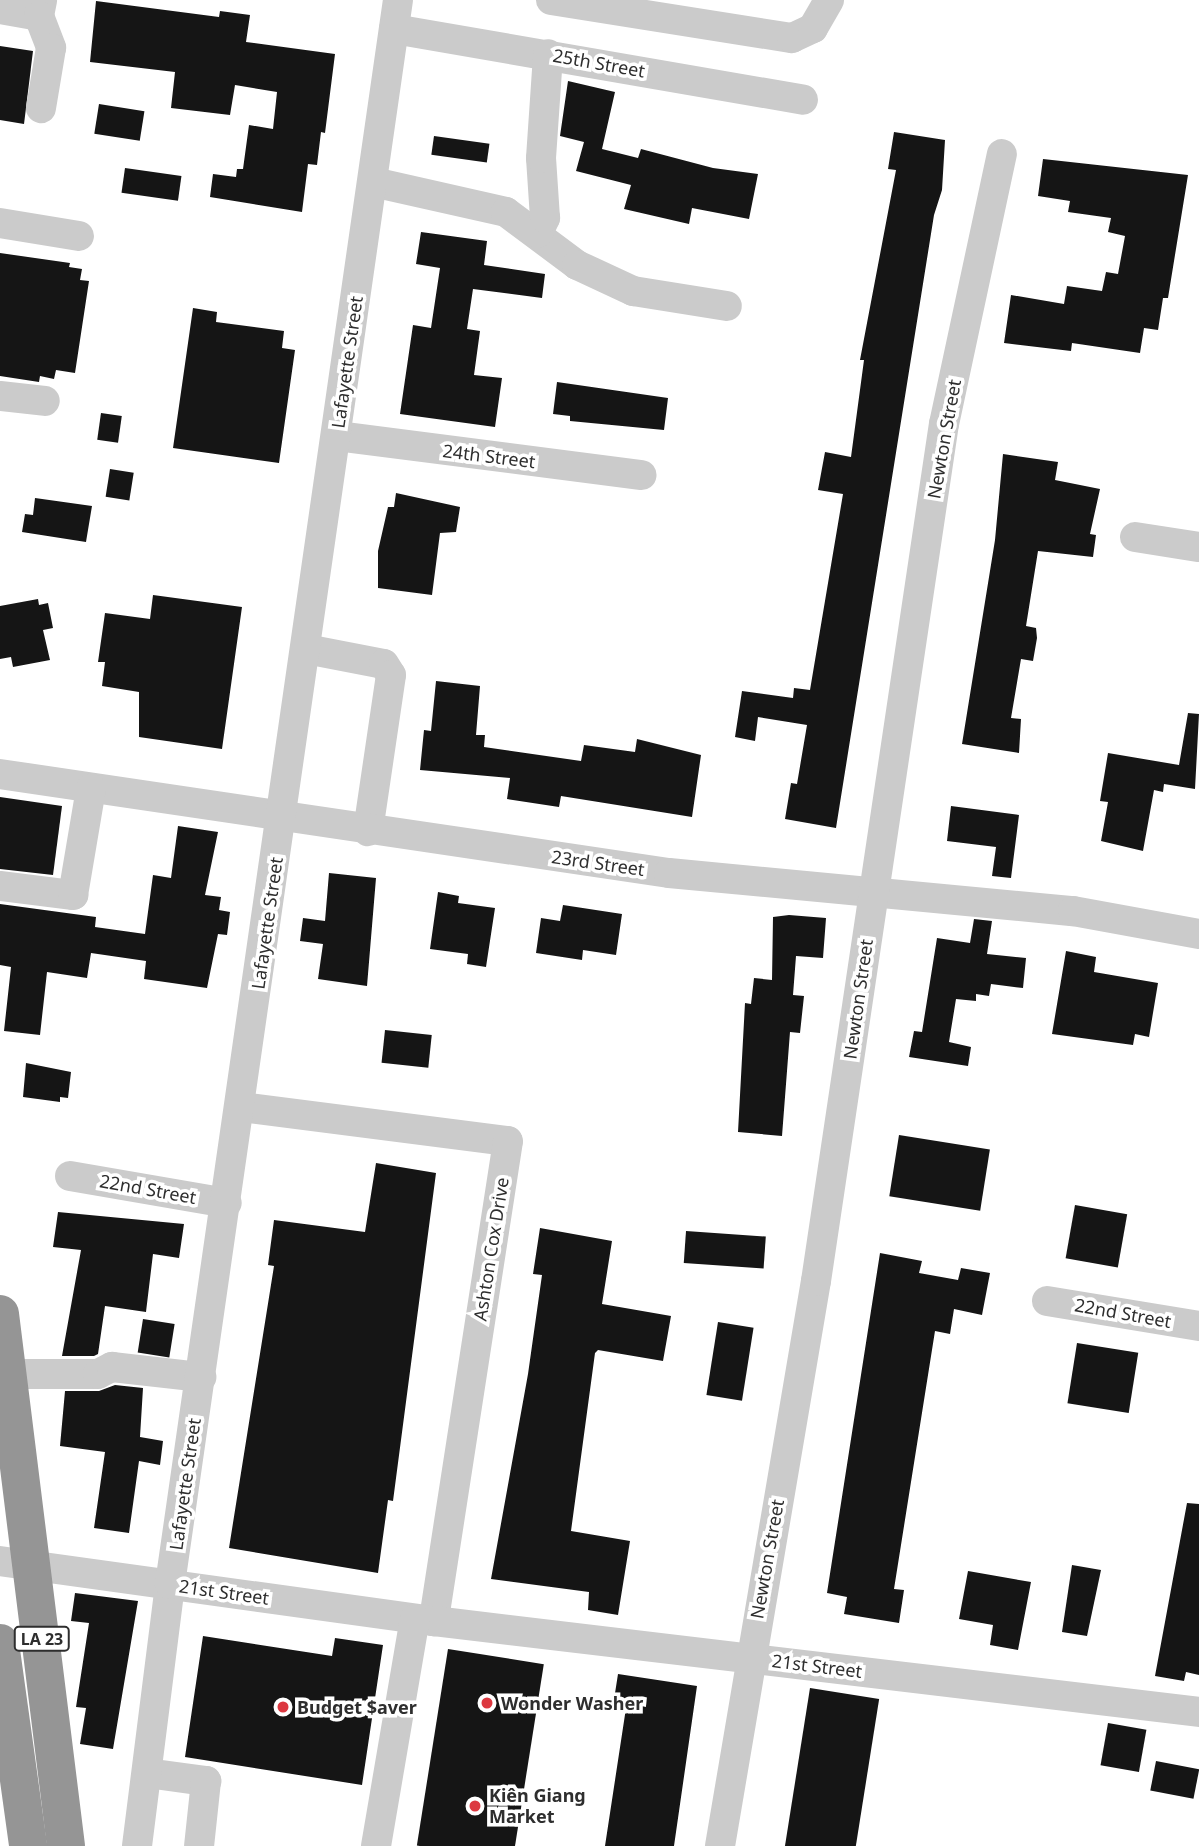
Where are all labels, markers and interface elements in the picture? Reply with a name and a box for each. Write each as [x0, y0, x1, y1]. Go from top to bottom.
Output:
street label: 25th Street [551, 44, 647, 82]
street label: Lafayette Street [327, 295, 367, 429]
street label: Newton Street [923, 378, 965, 500]
street label: 24th Street [441, 440, 537, 472]
street label: 23rd Street [550, 846, 646, 880]
street label: Lafayette Street [247, 856, 287, 990]
street label: Newton Street [839, 938, 877, 1060]
street label: 22nd Street [98, 1170, 198, 1208]
street label: Ashton Cox Drive [469, 1176, 513, 1322]
street label: 22nd Street [1073, 1294, 1173, 1332]
street label: Lafayette Street [165, 1417, 205, 1551]
street label: Newton Street [746, 1498, 788, 1620]
street label: 21st Street [178, 1575, 270, 1609]
road number: LA 23 [12, 1626, 72, 1652]
street label: 21st Street [771, 1650, 863, 1682]
place label: Wonder Washer [501, 1692, 643, 1714]
marker: Wonder Washer [479, 1695, 495, 1711]
place label: Budget $aver [297, 1696, 417, 1718]
marker: Budget $aver [275, 1699, 291, 1715]
place label: Kiên Giang Market [489, 1785, 586, 1828]
marker: Kiên Giang Market [467, 1798, 483, 1814]

